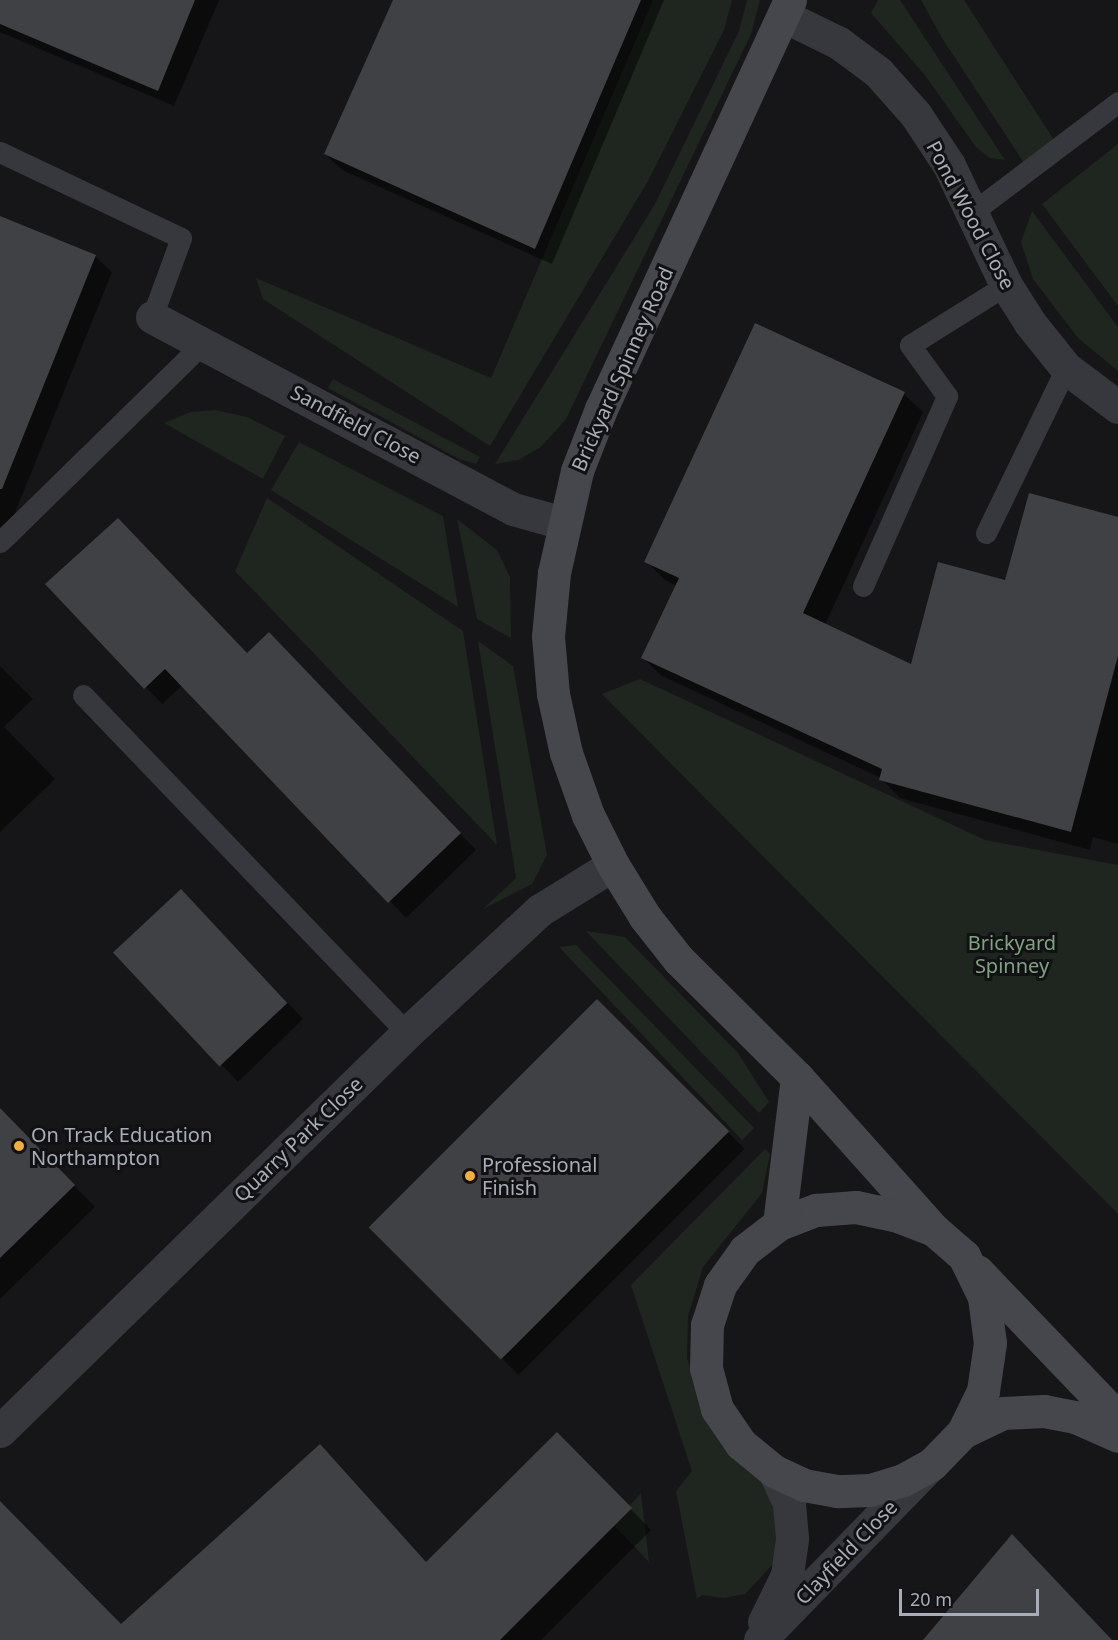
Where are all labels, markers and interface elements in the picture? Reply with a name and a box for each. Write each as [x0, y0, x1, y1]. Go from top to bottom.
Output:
street label: Pond Wood Close [922, 137, 1020, 293]
street label: Brickyard Spinney Road [566, 263, 678, 475]
street label: Sandfield Close [287, 380, 425, 468]
park label: Brickyard Spinney [968, 931, 1056, 978]
street label: Quarry Park Close [229, 1072, 367, 1206]
place label: On Track Education Northampton [31, 1122, 212, 1169]
marker: On Track Education Northampton [12, 1139, 26, 1153]
place label: Professional Finish [482, 1152, 597, 1199]
marker: Professional Finish [463, 1169, 477, 1183]
street label: Clayfield Close [790, 1495, 902, 1609]
scale bar [902, 1577, 1042, 1615]
text: 20 m [910, 1587, 952, 1611]

